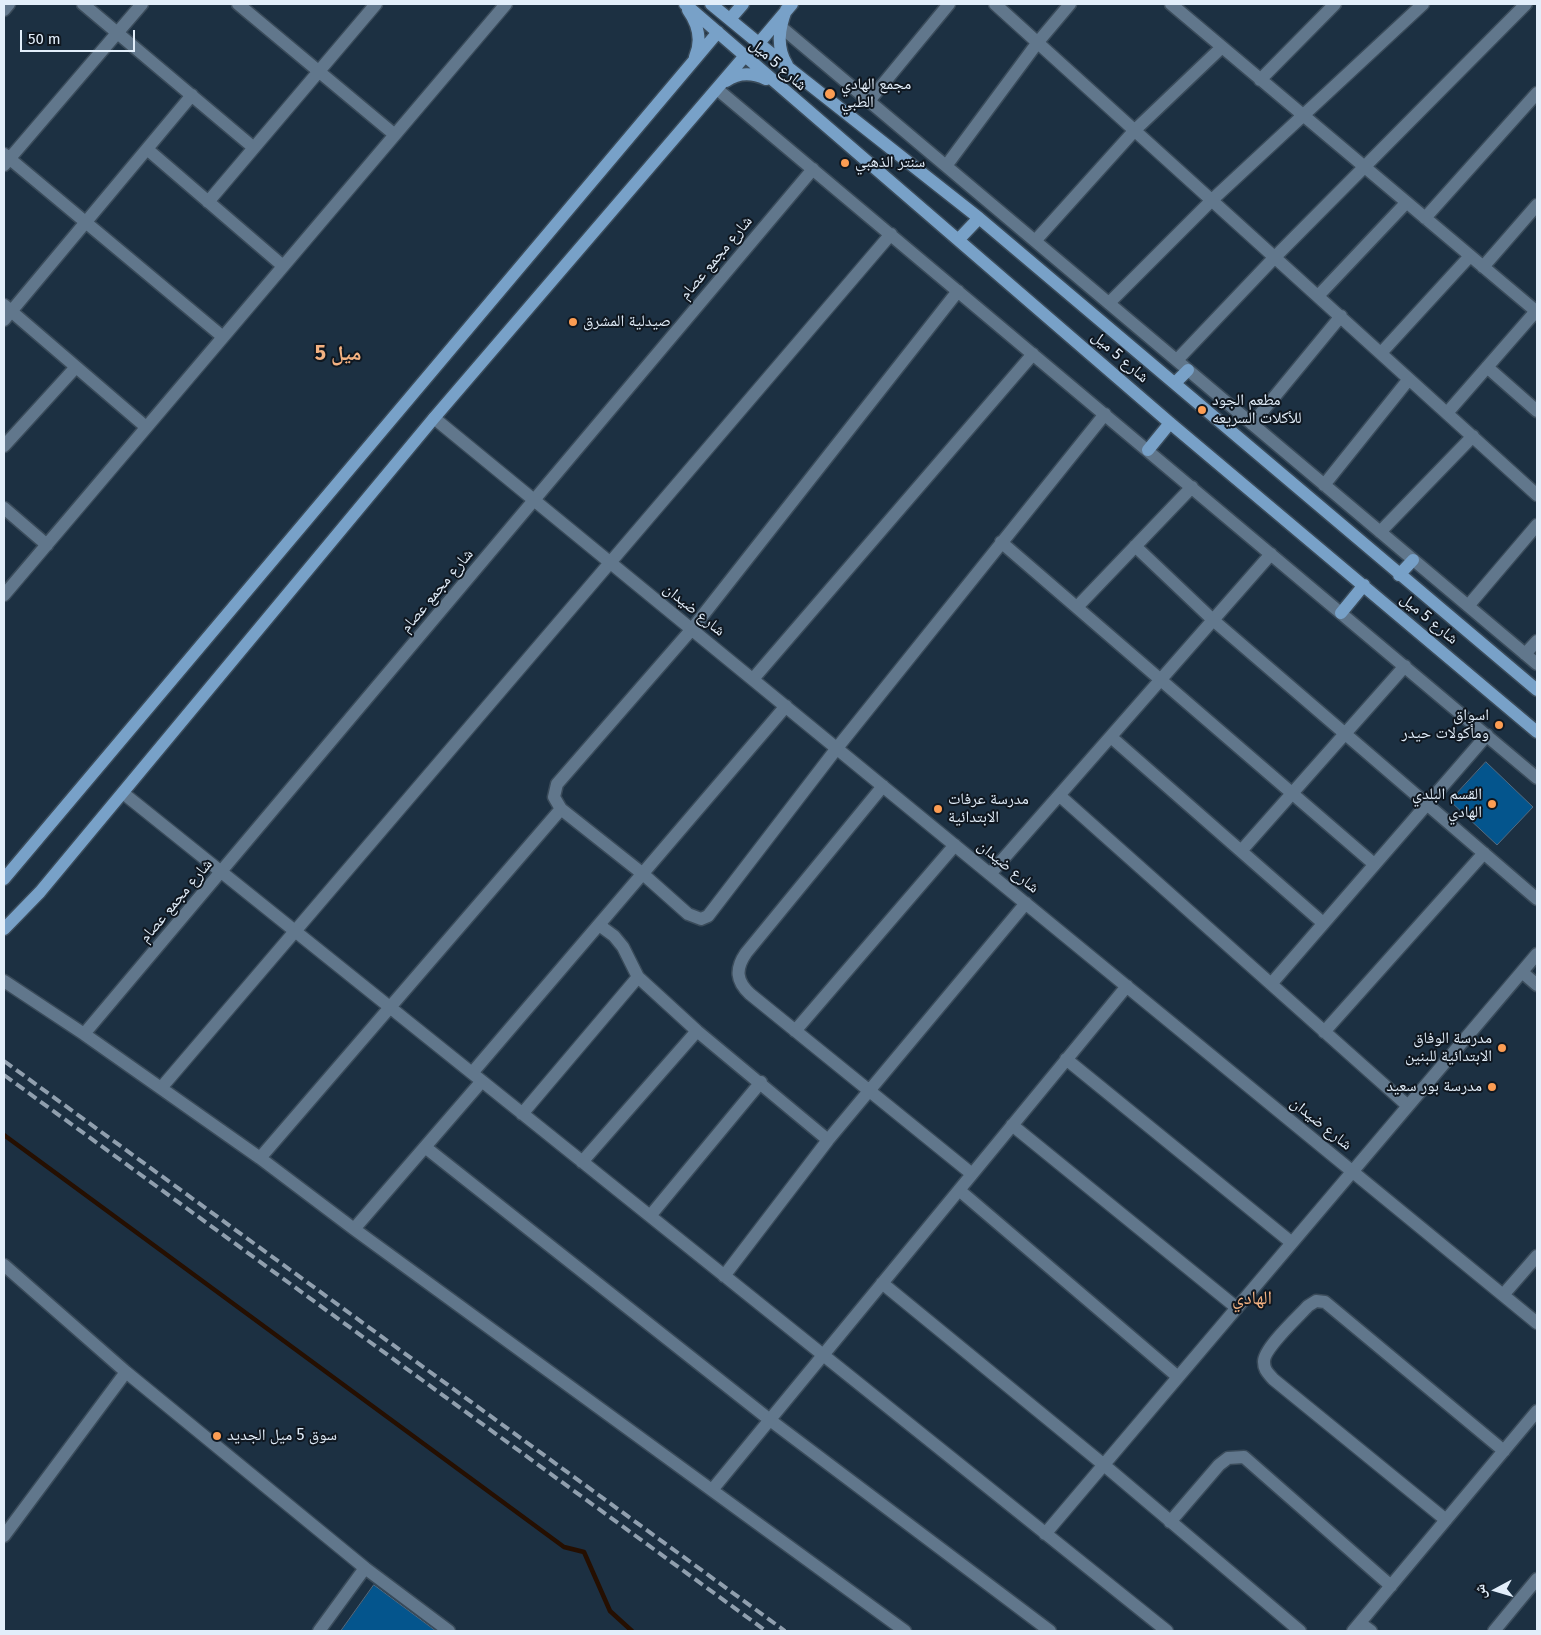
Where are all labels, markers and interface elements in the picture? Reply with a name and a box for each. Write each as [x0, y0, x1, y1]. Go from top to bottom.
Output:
scale bar [22, 20, 138, 52]
text: 50 m [28, 30, 61, 48]
street label: شارع 5 ميل [746, 35, 810, 95]
place label: مجمع الهادي الطبي [841, 75, 911, 113]
marker: مجمع الهادي الطبي [823, 87, 837, 101]
place label: سنتر الذهبي [855, 153, 925, 173]
marker: سنتر الذهبي [839, 157, 851, 169]
street label: شارع مجمع عصام [675, 212, 757, 304]
place label: صيدلية المشرق [583, 312, 671, 332]
marker: صيدلية المشرق [567, 316, 579, 328]
street label: شارع 5 ميل [1088, 327, 1152, 387]
district label: 5 ميل [315, 341, 361, 367]
place label: مطعم الجود للأكلات السريعه [1212, 391, 1302, 429]
marker: مطعم الجود للأكلات السريعه [1196, 404, 1208, 416]
street label: شارع مجمع عصام [396, 545, 478, 637]
street label: شارع ضيدان [659, 579, 729, 641]
street label: شارع 5 ميل [1396, 589, 1462, 649]
place label: اسواق ومأكولات حيدر [1401, 706, 1489, 744]
marker: اسواق ومأكولات حيدر [1493, 719, 1505, 731]
place label: القسم البلدي الهادي [1412, 785, 1482, 823]
place label: مدرسة عرفات الابتدائية [948, 790, 1029, 828]
marker: القسم البلدي الهادي [1486, 798, 1498, 810]
marker: مدرسة عرفات الابتدائية [932, 803, 944, 815]
street label: شارع ضيدان [973, 836, 1043, 898]
street label: شارع مجمع عصام [135, 855, 217, 947]
place label: مدرسة الوفاق الابتدائية للبنين [1405, 1029, 1492, 1067]
marker: مدرسة الوفاق الابتدائية للبنين [1496, 1042, 1508, 1054]
place label: مدرسة بور سعيد [1386, 1077, 1482, 1097]
marker: مدرسة بور سعيد [1486, 1081, 1498, 1093]
street label: شارع ضيدان [1286, 1093, 1356, 1155]
district label: الهادي [1232, 1288, 1272, 1310]
place label: سوق 5 ميل الجديد [227, 1426, 337, 1446]
marker: سوق 5 ميل الجديد [211, 1430, 223, 1442]
north arrow [1471, 1565, 1521, 1615]
text: ش [1471, 1583, 1490, 1600]

